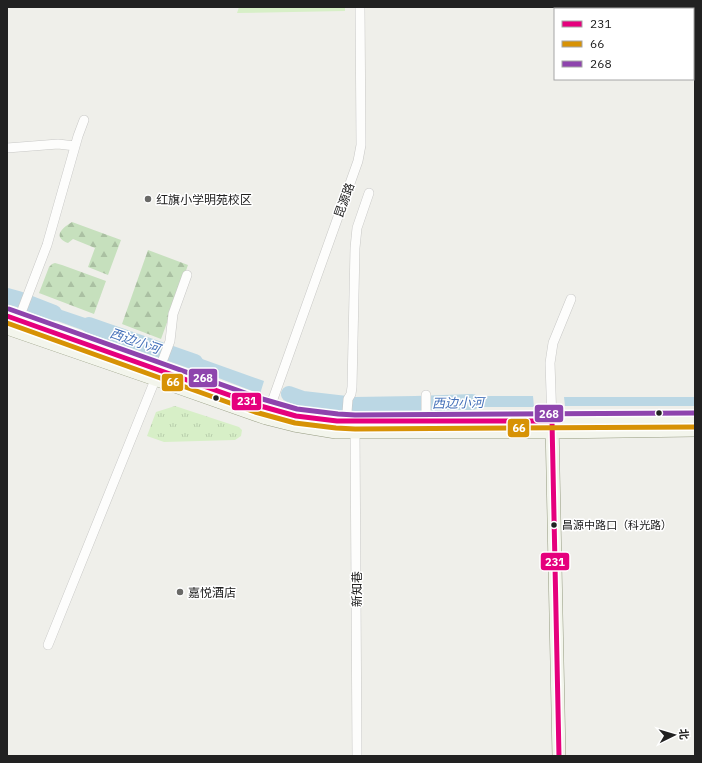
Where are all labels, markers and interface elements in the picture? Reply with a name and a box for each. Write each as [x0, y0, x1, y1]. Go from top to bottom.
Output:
legend [554, 8, 694, 80]
text: 231 [590, 16, 612, 31]
text: 66 [590, 36, 604, 51]
text: 268 [590, 56, 612, 71]
street label: 昆源路 [331, 181, 357, 219]
place label: 红旗小学明苑校区 [156, 192, 252, 207]
marker: 红旗小学明苑校区 [143, 194, 153, 204]
water label: 西边小河 [108, 324, 165, 358]
line badge: 268 [188, 368, 218, 388]
text: 268 [193, 371, 213, 385]
line badge: 66 [161, 373, 184, 392]
text: 66 [166, 375, 180, 389]
line badge: 231 [231, 392, 262, 411]
unlabelled marker [211, 393, 221, 403]
text: 231 [237, 394, 257, 408]
water label: 西边小河 [432, 394, 487, 412]
line badge: 268 [534, 404, 564, 423]
text: 268 [539, 407, 559, 421]
unlabelled marker [654, 408, 664, 418]
line badge: 66 [507, 418, 530, 438]
text: 66 [512, 421, 526, 435]
place label: 昌源中路口（科光路） [562, 518, 672, 532]
marker: 昌源中路口（科光路） [549, 520, 559, 530]
line badge: 231 [540, 552, 570, 571]
text: 231 [545, 555, 565, 569]
street label: 新知巷 [349, 571, 364, 607]
place label: 嘉悦酒店 [188, 585, 236, 600]
marker: 嘉悦酒店 [175, 587, 185, 597]
north arrow [654, 715, 694, 755]
text: 北 [677, 728, 691, 740]

